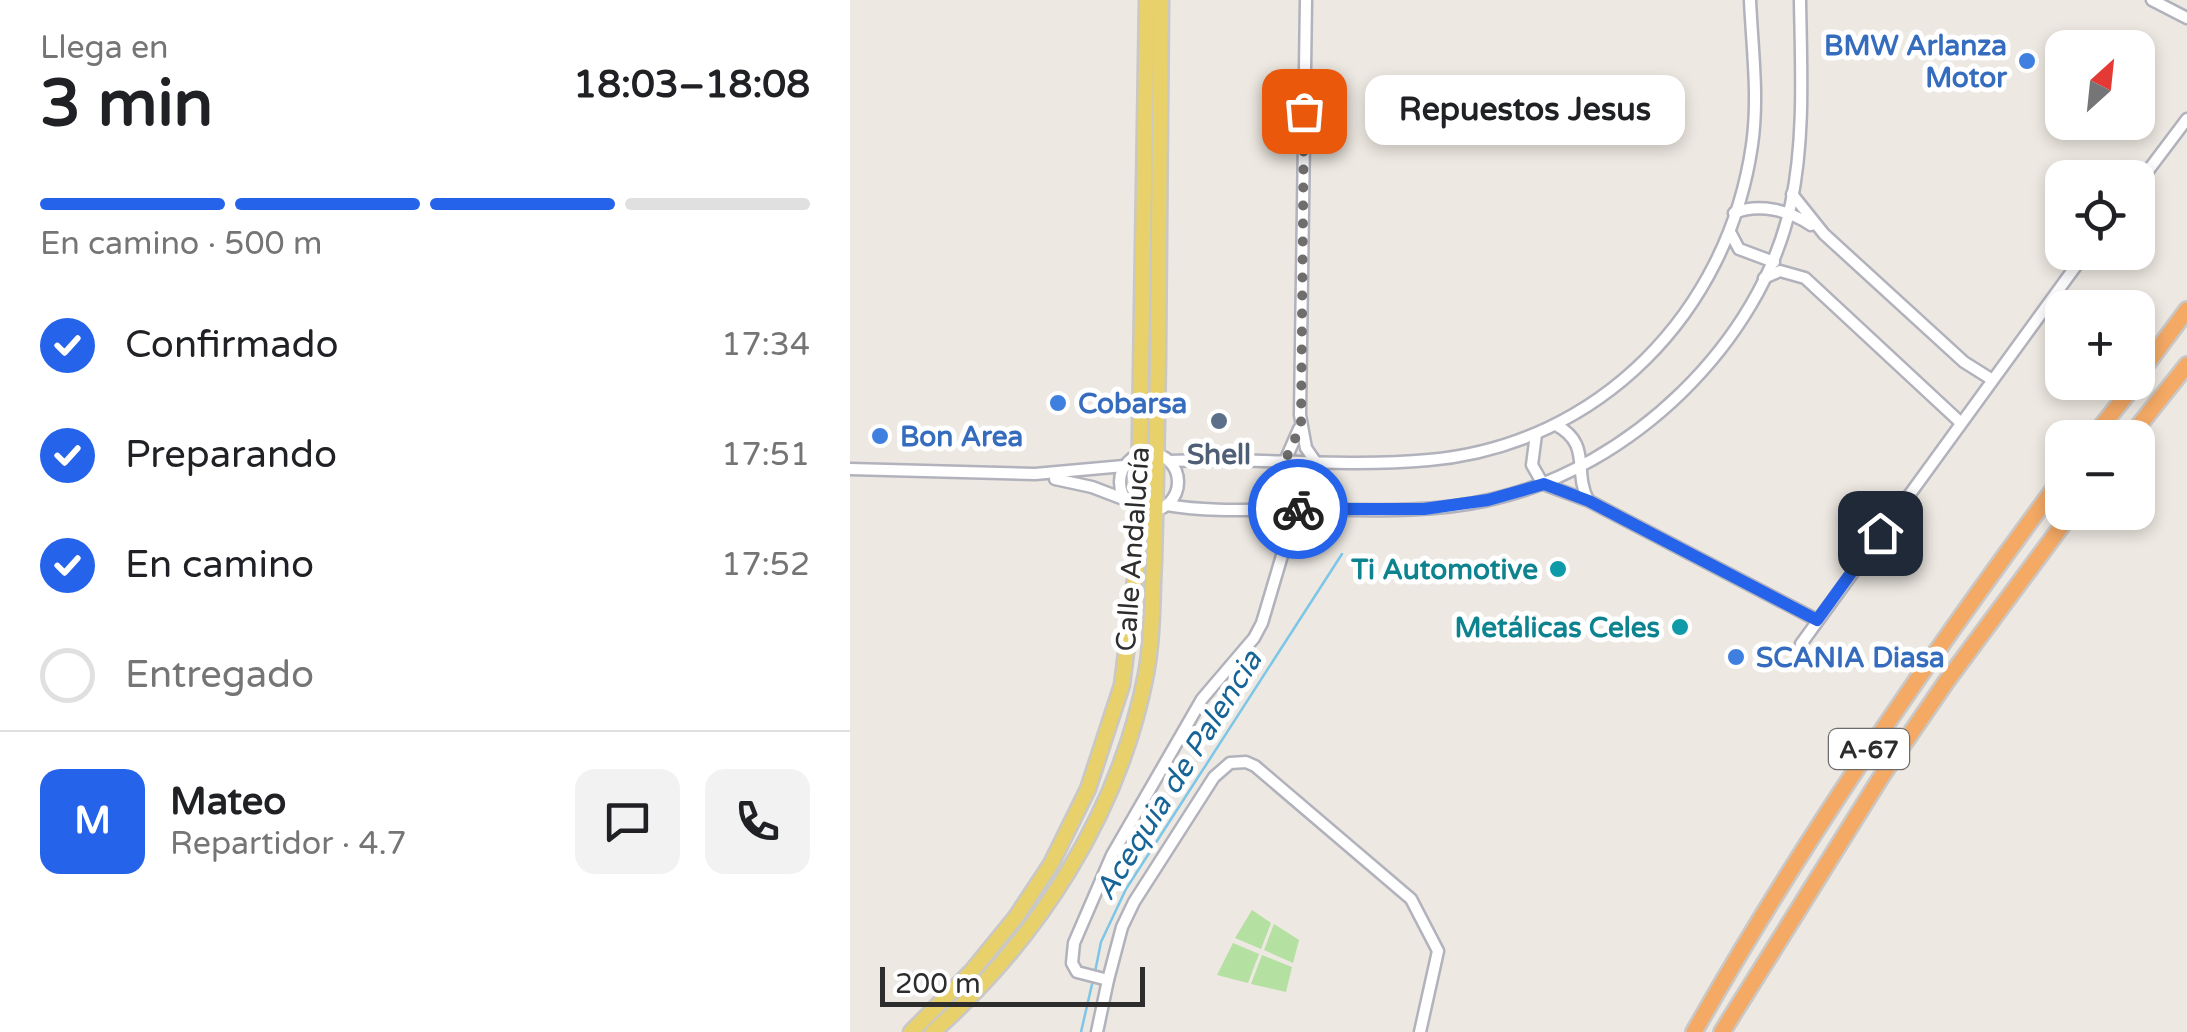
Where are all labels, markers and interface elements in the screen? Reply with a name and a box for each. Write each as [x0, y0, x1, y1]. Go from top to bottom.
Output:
text: Llega en [40, 29, 169, 67]
place label: BMW Arlanza Motor [1824, 29, 2008, 95]
north arrow [2045, 30, 2155, 140]
map controls [2045, 30, 2155, 530]
marker: BMW Arlanza Motor [2016, 50, 2038, 72]
text: 18:03–18:08 [573, 62, 810, 108]
text: 3 min [40, 65, 213, 144]
pin [1262, 69, 1347, 154]
callout: Repuestos Jesus [1364, 76, 1684, 146]
icon: bag [1277, 84, 1332, 139]
text: Repuestos Jesus [1399, 91, 1651, 129]
button: locate [2045, 160, 2155, 270]
text: En camino · 500 m [40, 225, 322, 263]
button: + [2045, 290, 2155, 400]
icon: check [40, 318, 95, 373]
text: Confirmado [125, 322, 339, 368]
text: 17:34 [721, 326, 810, 364]
place label: Cobarsa [1078, 387, 1187, 421]
marker: Cobarsa [1047, 392, 1069, 414]
marker: Shell [1208, 410, 1230, 432]
place label: Bon Area [900, 420, 1023, 454]
button: − [2045, 420, 2155, 530]
marker: Bon Area [869, 425, 891, 447]
icon: check [40, 428, 95, 483]
text: Preparando [125, 432, 337, 478]
text: 17:51 [721, 436, 810, 474]
place label: Shell [1187, 438, 1251, 472]
street label: Calle Andalucía [1109, 446, 1157, 653]
courier [1248, 459, 1348, 559]
icon: bike [1271, 482, 1326, 537]
pin [1838, 491, 1923, 576]
icon: home [1853, 506, 1908, 561]
icon: check [40, 538, 95, 593]
text: En camino [125, 542, 314, 588]
text: 17:52 [721, 546, 810, 584]
place label: Ti Automotive [1350, 553, 1538, 587]
marker: Ti Automotive [1547, 558, 1569, 580]
place label: Metálicas Celes [1455, 611, 1660, 645]
marker: Metálicas Celes [1669, 616, 1691, 638]
place label: SCANIA Diasa [1756, 641, 1945, 675]
water label: Acequia de Palencia [1087, 643, 1271, 907]
marker: SCANIA Diasa [1725, 646, 1747, 668]
text: Entregado [125, 652, 314, 698]
road number: A-67 [1829, 729, 1909, 769]
button: chat [575, 769, 680, 874]
button: phone [705, 769, 810, 874]
text: Mateo [170, 779, 286, 825]
text: M [74, 798, 111, 844]
text: Repartidor · 4.7 [170, 825, 407, 863]
scale bar [880, 962, 1145, 1006]
text: 200 m [895, 967, 981, 1001]

